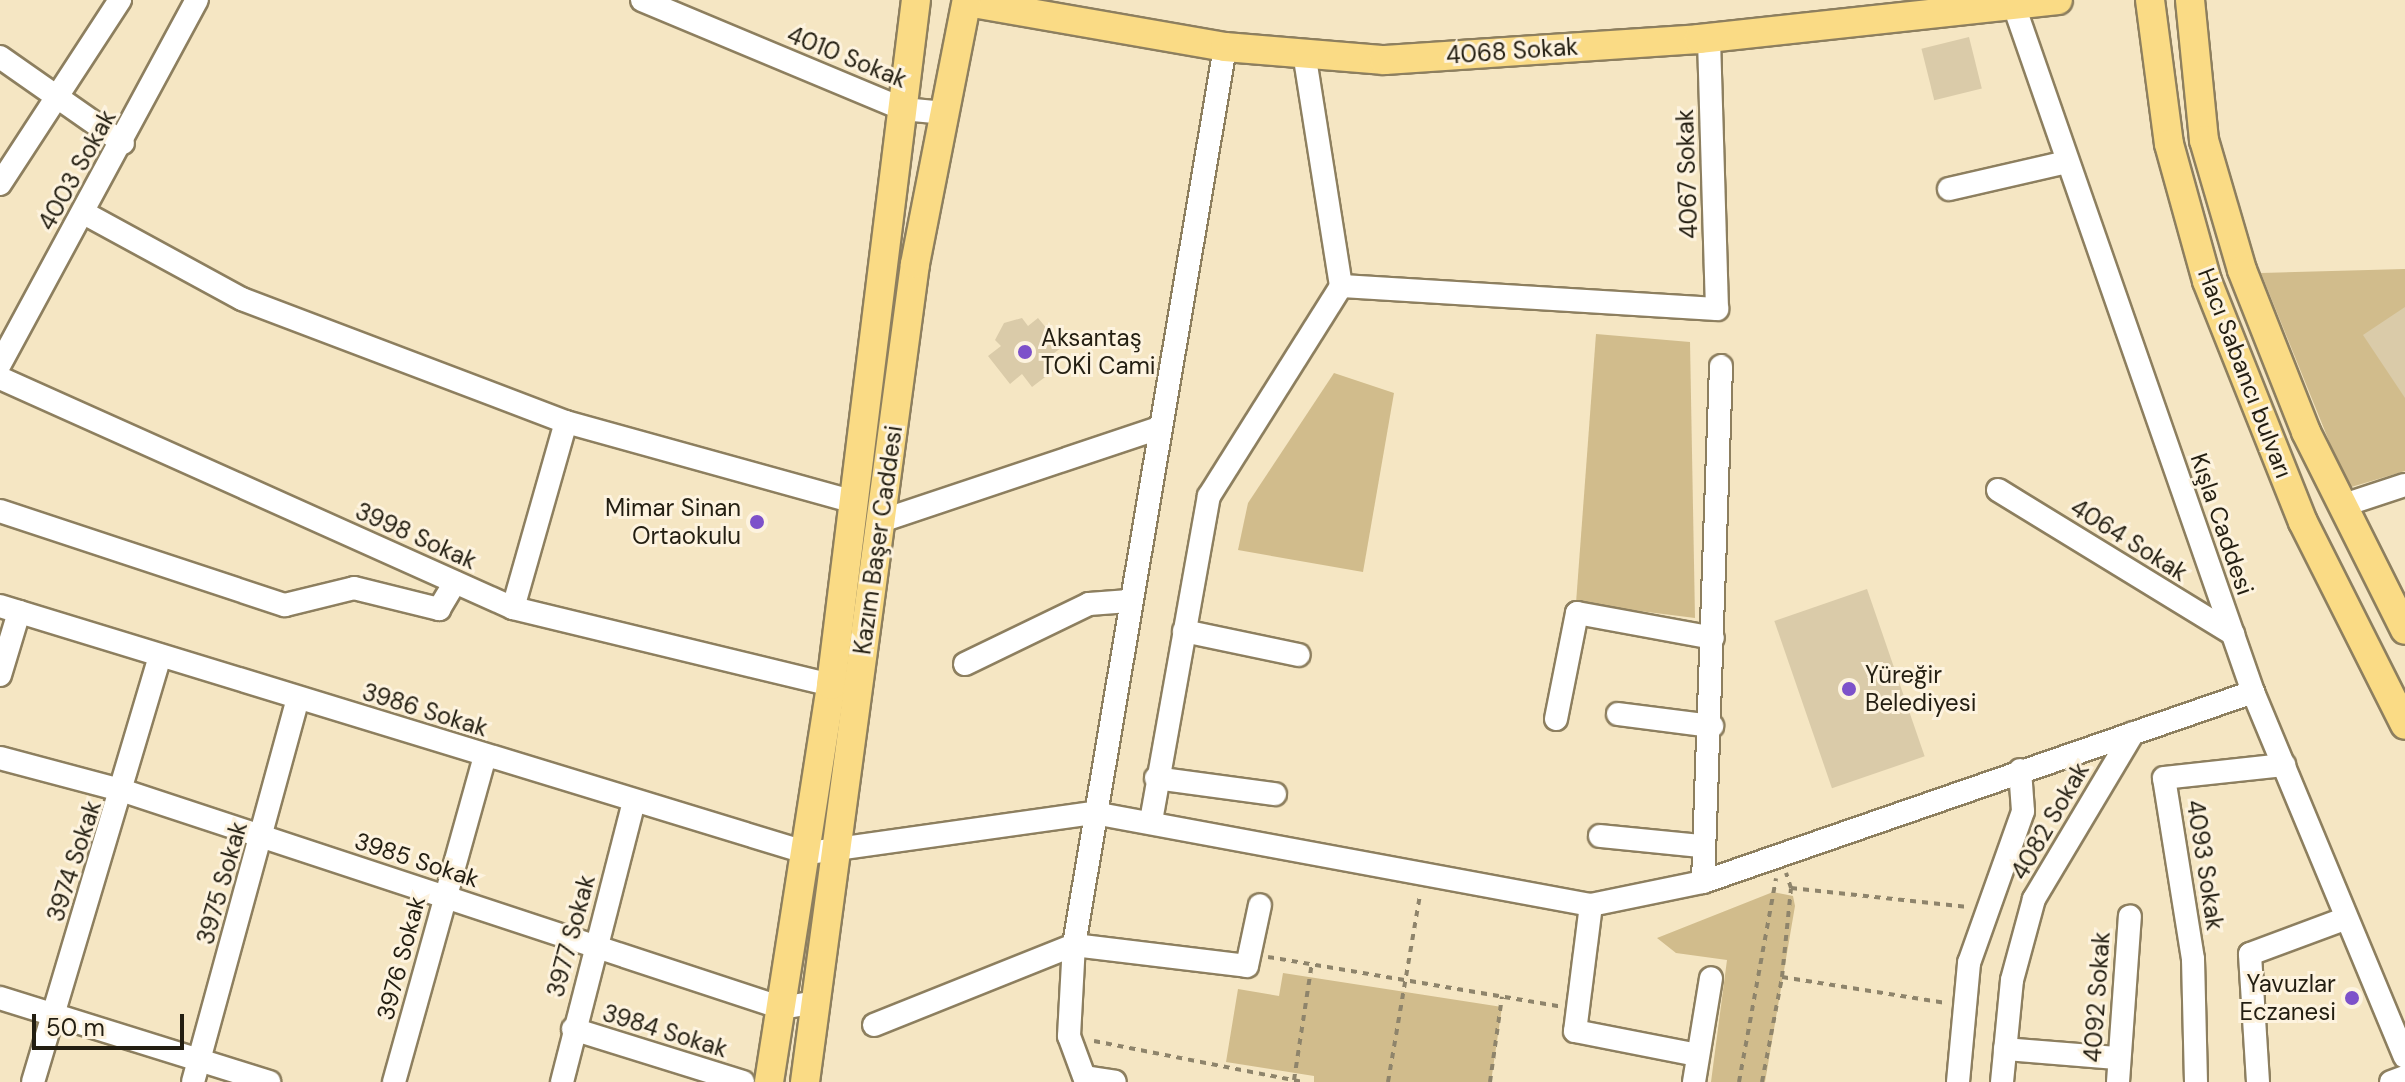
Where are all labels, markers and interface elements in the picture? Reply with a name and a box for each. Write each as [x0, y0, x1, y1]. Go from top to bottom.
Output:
street label: 4010 Sokak [783, 20, 911, 94]
street label: 4068 Sokak [1445, 32, 1579, 70]
street label: 4003 Sokak [32, 105, 122, 235]
street label: 4067 Sokak [1670, 109, 1704, 239]
street label: Hacı Sabancı bulvarı [2192, 264, 2298, 482]
place label: Aksantaş TOKİ Cami [1041, 324, 1156, 380]
marker: Aksantaş TOKİ Cami [1016, 343, 1034, 361]
street label: Kazım Başer Caddesi [848, 424, 908, 656]
street label: Kışla Caddesi [2184, 449, 2260, 599]
street label: 4064 Sokak [2065, 493, 2193, 587]
place label: Mimar Sinan Ortaokulu [605, 494, 741, 550]
street label: 3998 Sokak [351, 497, 481, 575]
marker: Mimar Sinan Ortaokulu [748, 513, 766, 531]
place label: Yüreğir Belediyesi [1865, 661, 1977, 717]
street label: 3986 Sokak [359, 677, 491, 743]
marker: Yüreğir Belediyesi [1840, 680, 1858, 698]
street label: 4082 Sokak [2005, 757, 2095, 885]
street label: 3974 Sokak [41, 797, 107, 925]
street label: 4093 Sokak [2180, 798, 2230, 932]
street label: 3975 Sokak [191, 818, 253, 948]
street label: 3985 Sokak [351, 826, 483, 894]
street label: 3977 Sokak [541, 872, 601, 1000]
street label: 3976 Sokak [371, 893, 431, 1023]
street label: 4092 Sokak [2078, 931, 2116, 1063]
place label: Yavuzlar Eczanesi [2239, 970, 2336, 1026]
marker: Yavuzlar Eczanesi [2343, 989, 2361, 1007]
scale bar [36, 998, 188, 1048]
street label: 3984 Sokak [599, 998, 731, 1064]
text: 50 m [46, 1012, 105, 1043]

